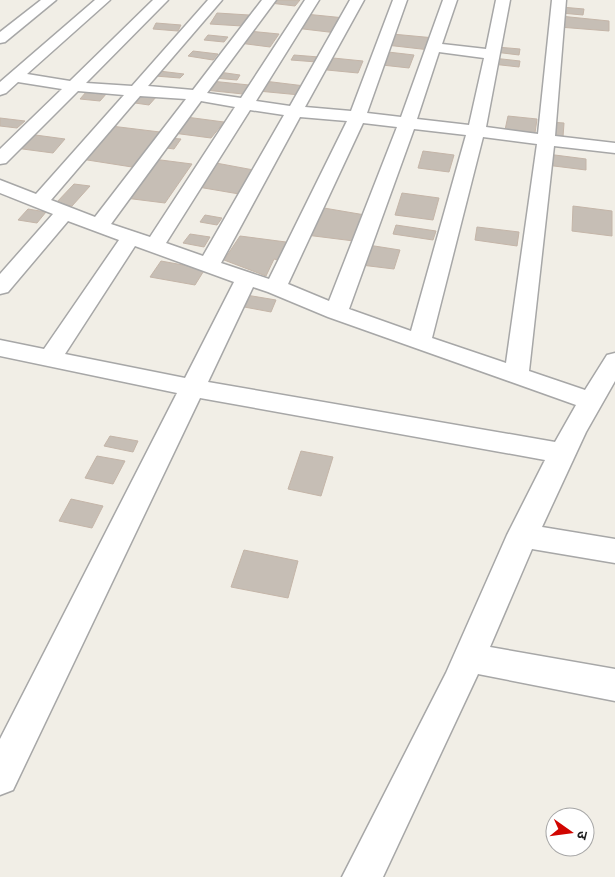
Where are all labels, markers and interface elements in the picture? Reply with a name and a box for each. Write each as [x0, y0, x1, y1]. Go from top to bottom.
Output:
north arrow [545, 807, 595, 857]
text: उ [574, 829, 592, 842]

